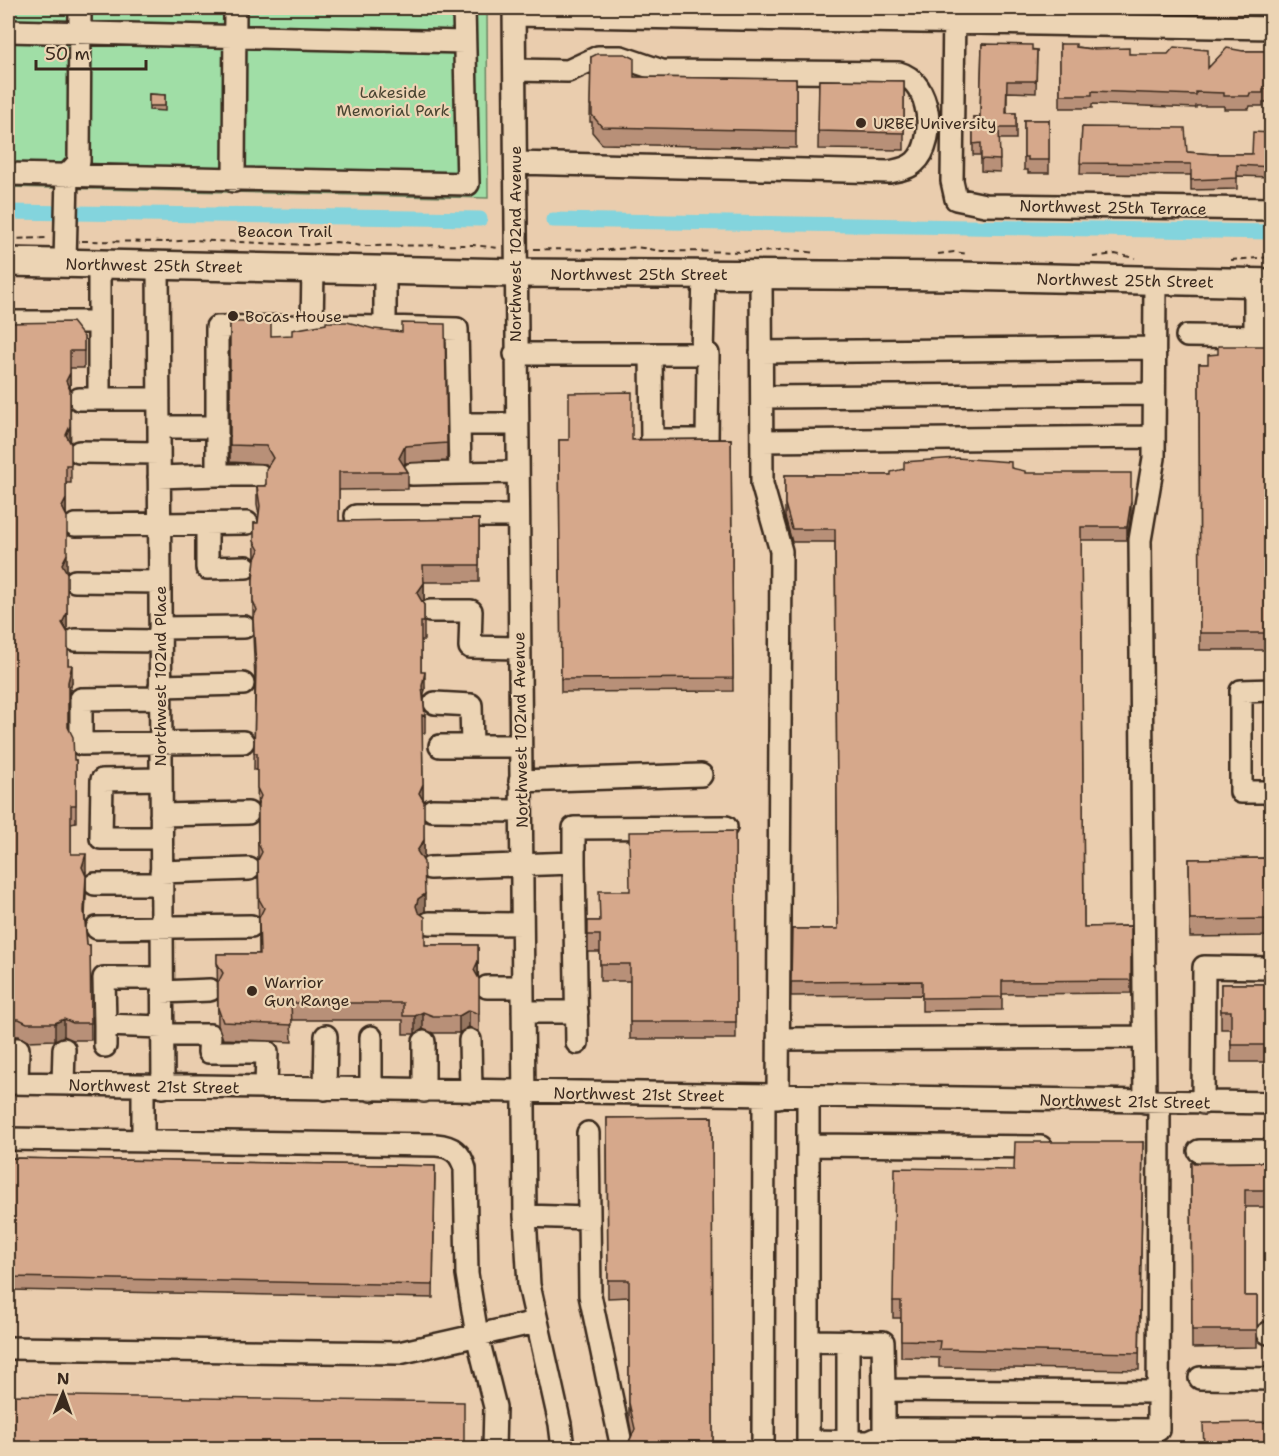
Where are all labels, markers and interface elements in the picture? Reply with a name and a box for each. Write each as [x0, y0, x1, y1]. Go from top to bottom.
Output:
scale bar [36, 33, 146, 71]
text: 50 m [45, 42, 90, 66]
park label: Lakeside Memorial Park [336, 82, 450, 121]
place label: URBE University [873, 113, 996, 134]
marker: URBE University [854, 116, 868, 130]
street label: Northwest 102nd Avenue [505, 146, 526, 342]
street label: Northwest 25th Terrace [1019, 195, 1207, 220]
street label: Beacon Trail [238, 221, 333, 242]
street label: Northwest 25th Street [65, 253, 243, 278]
street label: Northwest 25th Street [550, 264, 728, 285]
street label: Northwest 25th Street [1036, 268, 1214, 293]
place label: Bocas House [245, 306, 342, 327]
marker: Bocas House [226, 309, 240, 323]
street label: Northwest 102nd Place [150, 586, 171, 766]
street label: Northwest 102nd Avenue [508, 632, 533, 828]
place label: Warrior Gun Range [264, 972, 350, 1011]
marker: Warrior Gun Range [245, 984, 259, 998]
street label: Northwest 21st Street [68, 1075, 240, 1098]
street label: Northwest 21st Street [553, 1083, 725, 1106]
street label: Northwest 21st Street [1039, 1090, 1211, 1113]
north arrow [33, 1363, 93, 1423]
text: N [57, 1368, 70, 1389]

